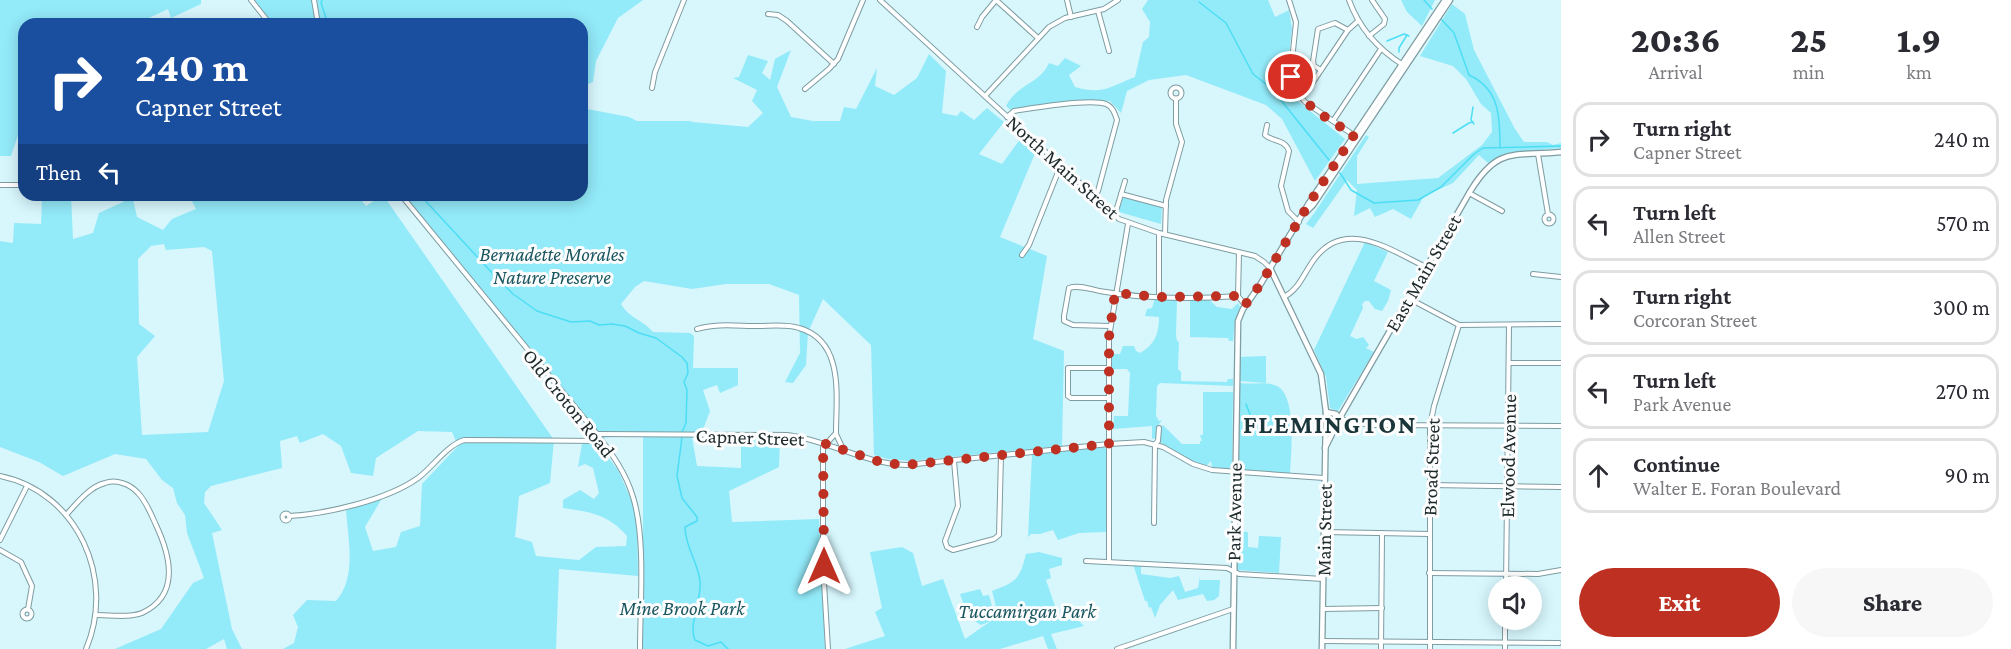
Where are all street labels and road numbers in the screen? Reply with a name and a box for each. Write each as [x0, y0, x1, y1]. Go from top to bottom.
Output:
street label: North Main Street [1002, 111, 1124, 223]
street label: East Main Street [1381, 211, 1465, 335]
street label: Old Croton Road [519, 344, 620, 462]
street label: Elwood Avenue [1496, 394, 1520, 518]
street label: Broad Street [1418, 417, 1444, 516]
street label: Capner Street [695, 424, 805, 451]
street label: Park Avenue [1222, 463, 1246, 561]
street label: Main Street [1312, 483, 1336, 576]

